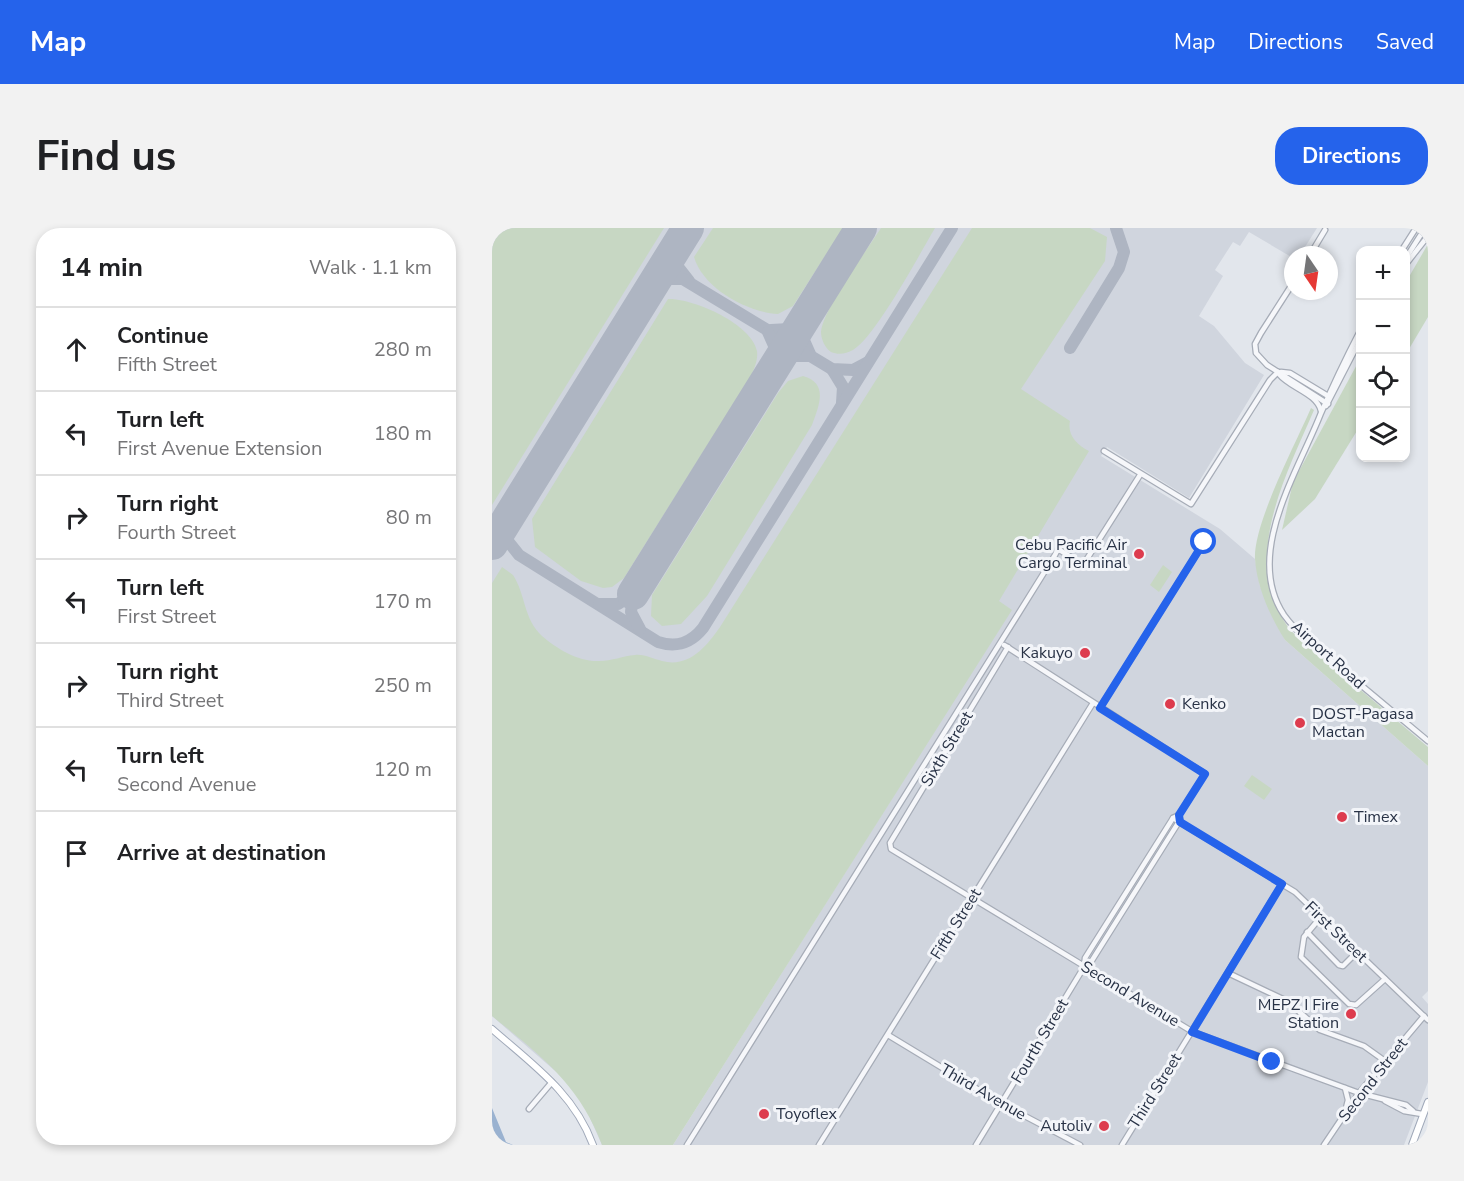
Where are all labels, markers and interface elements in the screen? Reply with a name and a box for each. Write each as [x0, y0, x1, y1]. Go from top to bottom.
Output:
text: Map [30, 23, 86, 61]
text: Map [1174, 28, 1215, 56]
text: Directions [1248, 28, 1343, 56]
text: Saved [1376, 28, 1434, 56]
button: Directions [1275, 127, 1428, 185]
text: Find us [36, 128, 176, 185]
north arrow [1284, 246, 1338, 300]
map controls [1356, 246, 1410, 462]
button: + [1356, 246, 1410, 300]
text: 14 min [60, 250, 143, 285]
text: Walk · 1.1 km [309, 254, 432, 281]
button: − [1356, 300, 1410, 354]
text: Continue [117, 321, 208, 351]
icon: ahead [60, 333, 93, 366]
text: 280 m [374, 336, 432, 363]
text: Fifth Street [117, 351, 217, 378]
button: locate [1356, 354, 1410, 408]
text: Turn left [117, 405, 204, 435]
button: layers [1356, 408, 1410, 462]
icon: left [60, 417, 93, 450]
text: 180 m [374, 420, 432, 447]
text: First Avenue Extension [117, 435, 322, 462]
text: Turn right [117, 489, 218, 519]
icon: right [60, 501, 93, 534]
text: 80 m [386, 504, 432, 531]
text: Fourth Street [117, 519, 236, 546]
route start [1190, 528, 1216, 554]
place label: Cebu Pacific Air Cargo Terminal [1015, 534, 1127, 574]
marker: Cebu Pacific Air Cargo Terminal [1132, 547, 1146, 561]
text: Turn left [117, 573, 204, 603]
icon: left [60, 585, 93, 618]
text: 170 m [374, 588, 432, 615]
text: First Street [117, 603, 216, 630]
street label: Airport Road [1286, 616, 1370, 694]
place label: Kakuyo [1021, 642, 1073, 664]
marker: Kakuyo [1078, 646, 1092, 660]
text: Turn right [117, 657, 218, 687]
icon: right [60, 669, 93, 702]
text: 250 m [374, 672, 432, 699]
text: Third Street [117, 687, 223, 714]
place label: Kenko [1182, 693, 1226, 715]
marker: Kenko [1163, 697, 1177, 711]
place label: DOST-Pagasa Mactan [1312, 703, 1414, 743]
street label: Sixth Street [916, 707, 978, 791]
marker: DOST-Pagasa Mactan [1293, 716, 1307, 730]
text: Turn left [117, 741, 204, 771]
icon: left [60, 753, 93, 786]
text: 120 m [374, 756, 432, 783]
text: Second Avenue [117, 771, 256, 798]
place label: Timex [1354, 806, 1398, 828]
marker: Timex [1335, 810, 1349, 824]
icon: arrive [60, 837, 93, 870]
text: Arrive at destination [117, 838, 326, 868]
street label: Fifth Street [926, 884, 987, 964]
street label: First Street [1300, 897, 1372, 968]
street label: Second Avenue [1077, 956, 1183, 1032]
street label: Fourth Street [1006, 994, 1074, 1087]
place label: MEPZ I Fire Station [1258, 994, 1339, 1034]
marker: MEPZ I Fire Station [1344, 1007, 1358, 1021]
street label: Second Street [1333, 1033, 1413, 1126]
route end [1258, 1048, 1284, 1074]
street label: Third Street [1123, 1049, 1187, 1133]
street label: Third Avenue [936, 1058, 1030, 1126]
place label: Toyoflex [776, 1103, 838, 1125]
marker: Toyoflex [757, 1107, 771, 1121]
place label: Autoliv [1040, 1115, 1093, 1137]
marker: Autoliv [1097, 1119, 1111, 1133]

